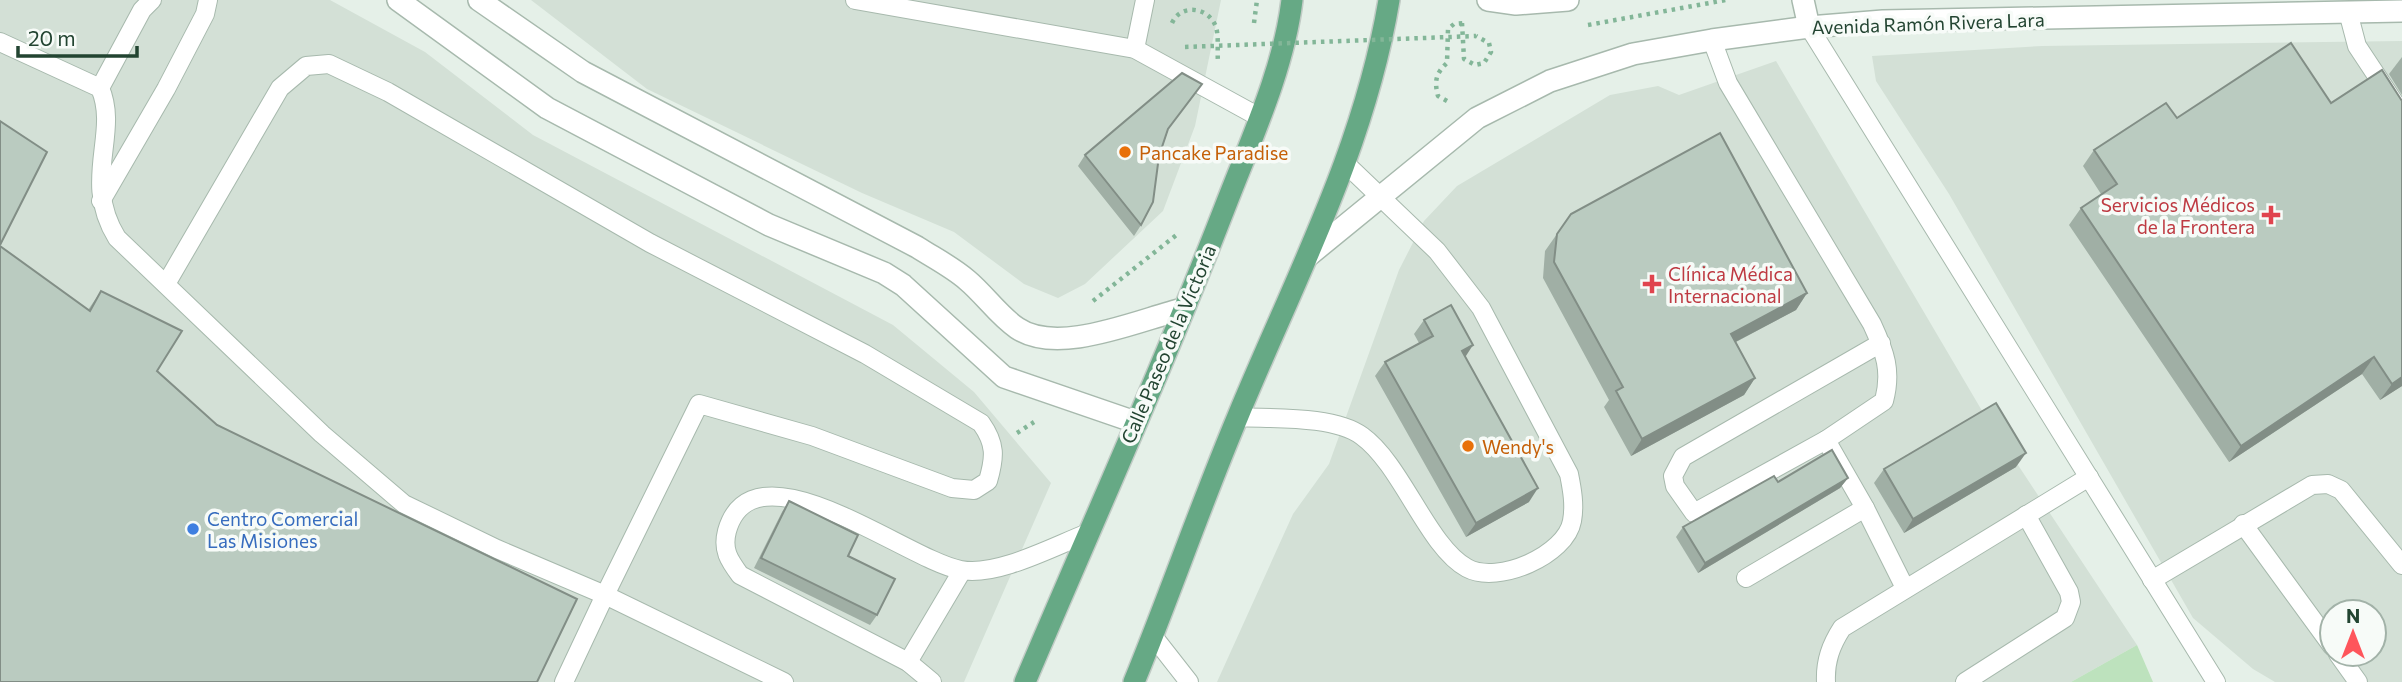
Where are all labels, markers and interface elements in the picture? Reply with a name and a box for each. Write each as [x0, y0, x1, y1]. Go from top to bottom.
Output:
street label: Avenida Ramón Rivera Lara [1811, 7, 2045, 39]
scale bar [18, 14, 136, 58]
text: 20 m [28, 25, 76, 50]
place label: Pancake Paradise [1139, 141, 1288, 164]
marker: Pancake Paradise [1117, 144, 1133, 160]
place label: Servicios Médicos de la Frontera [2101, 193, 2255, 238]
marker: Servicios Médicos de la Frontera [2261, 205, 2281, 225]
street label: Calle Paseo de la Victoria [1116, 241, 1220, 447]
place label: Clínica Médica Internacional [1668, 262, 1793, 307]
marker: Clínica Médica Internacional [1642, 274, 1662, 294]
place label: Wendy's [1482, 435, 1554, 458]
marker: Wendy's [1460, 438, 1476, 454]
place label: Centro Comercial Las Misiones [207, 507, 358, 552]
marker: Centro Comercial Las Misiones [185, 521, 201, 537]
north arrow [2318, 598, 2388, 668]
text: N [2346, 604, 2360, 627]

